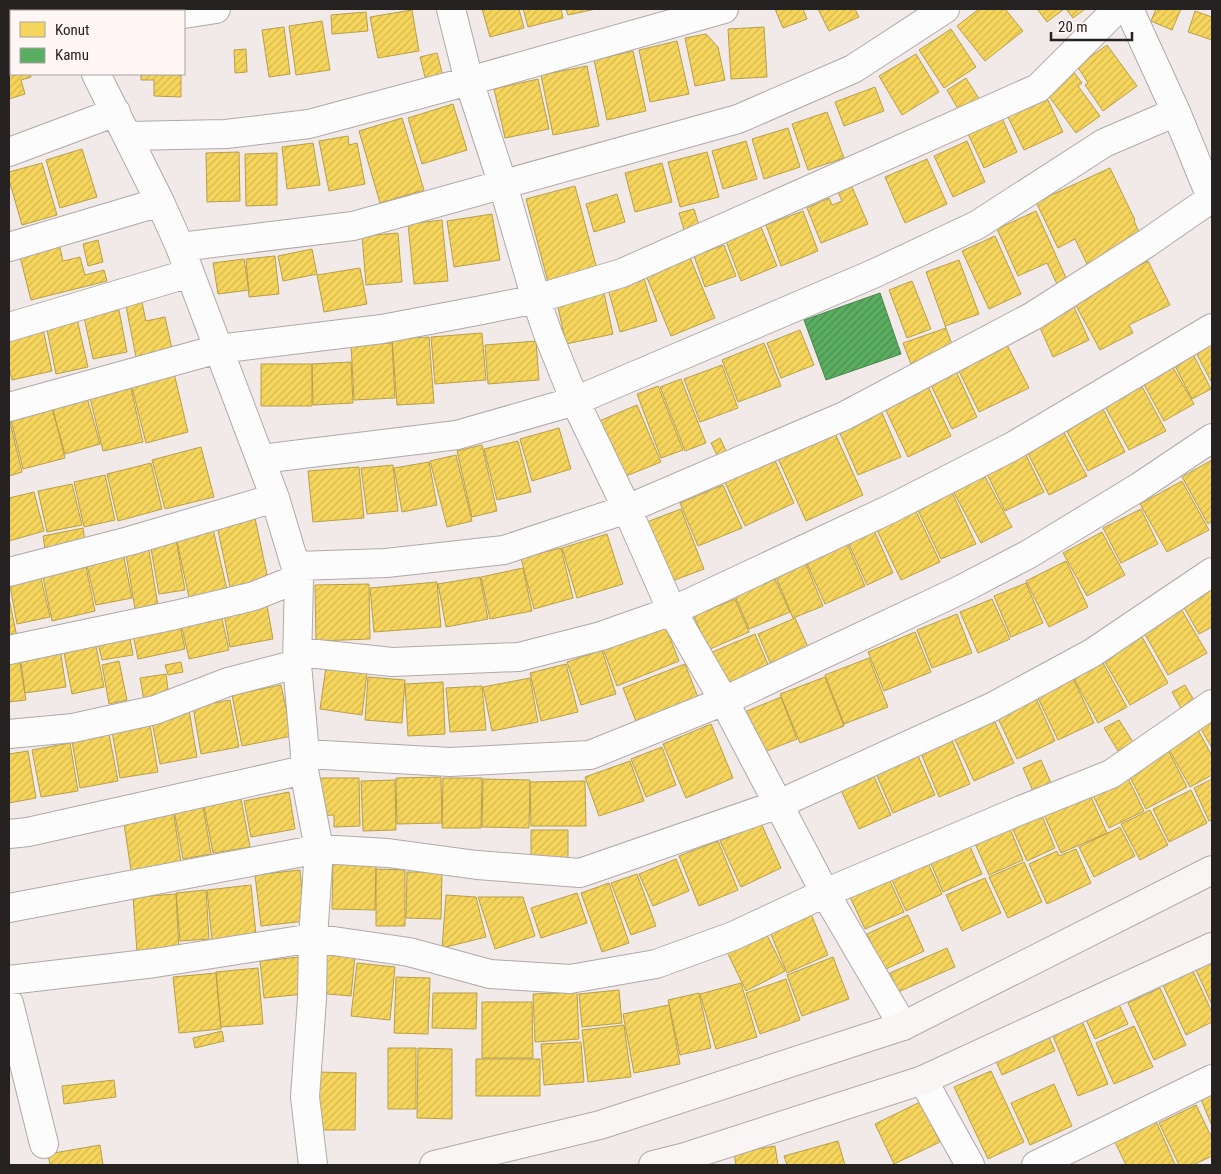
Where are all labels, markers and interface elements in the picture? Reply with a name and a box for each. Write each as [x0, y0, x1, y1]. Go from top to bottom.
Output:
legend [10, 10, 185, 75]
scale bar [1051, 10, 1132, 42]
text: 20 m [1058, 18, 1088, 36]
text: Konut [55, 21, 89, 39]
text: Kamu [55, 46, 89, 64]

